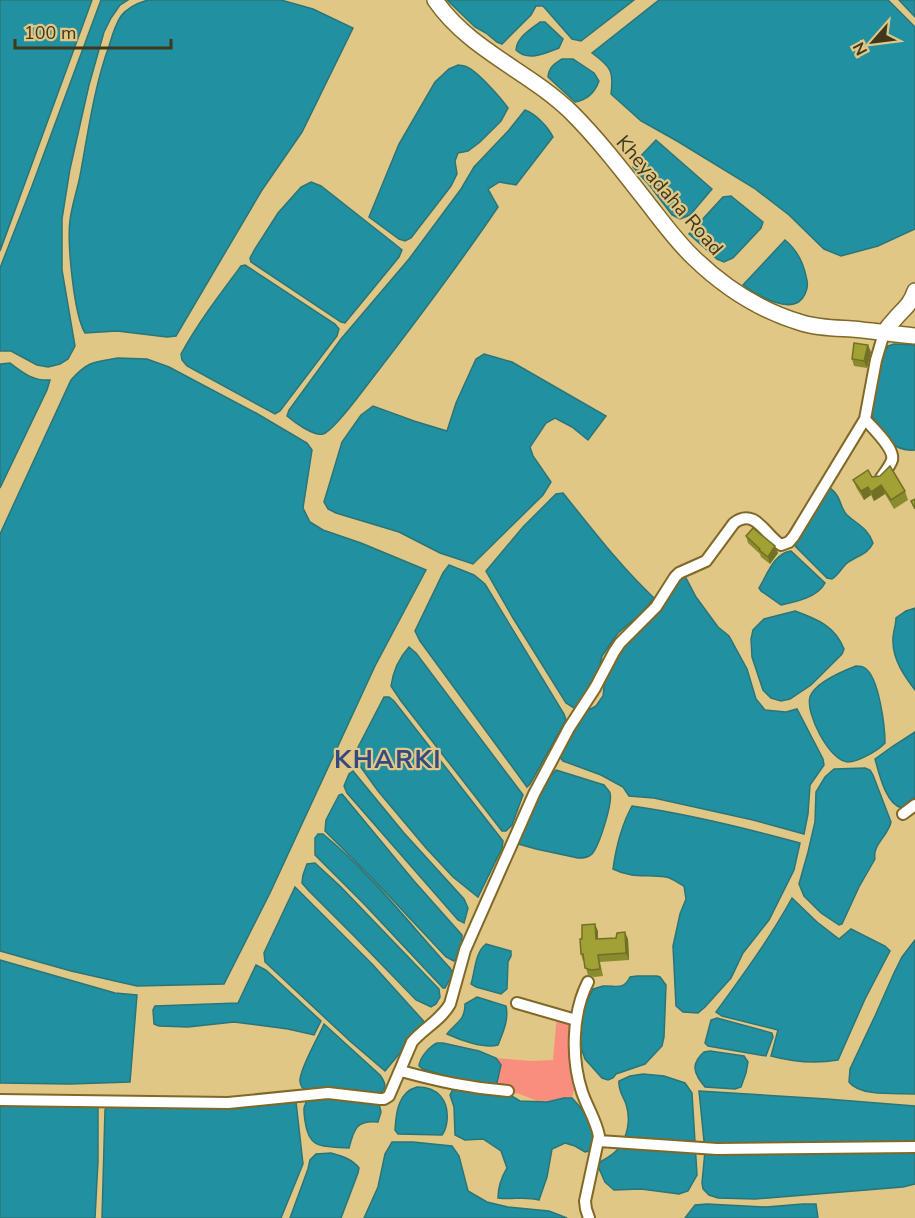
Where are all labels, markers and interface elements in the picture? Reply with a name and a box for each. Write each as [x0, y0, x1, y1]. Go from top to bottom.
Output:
scale bar [15, 12, 171, 50]
north arrow [843, 12, 903, 72]
text: 100 m [24, 21, 76, 45]
text: N [848, 38, 873, 59]
street label: Kheyadaha Road [610, 130, 729, 261]
district label: KHARKI [334, 742, 442, 777]

